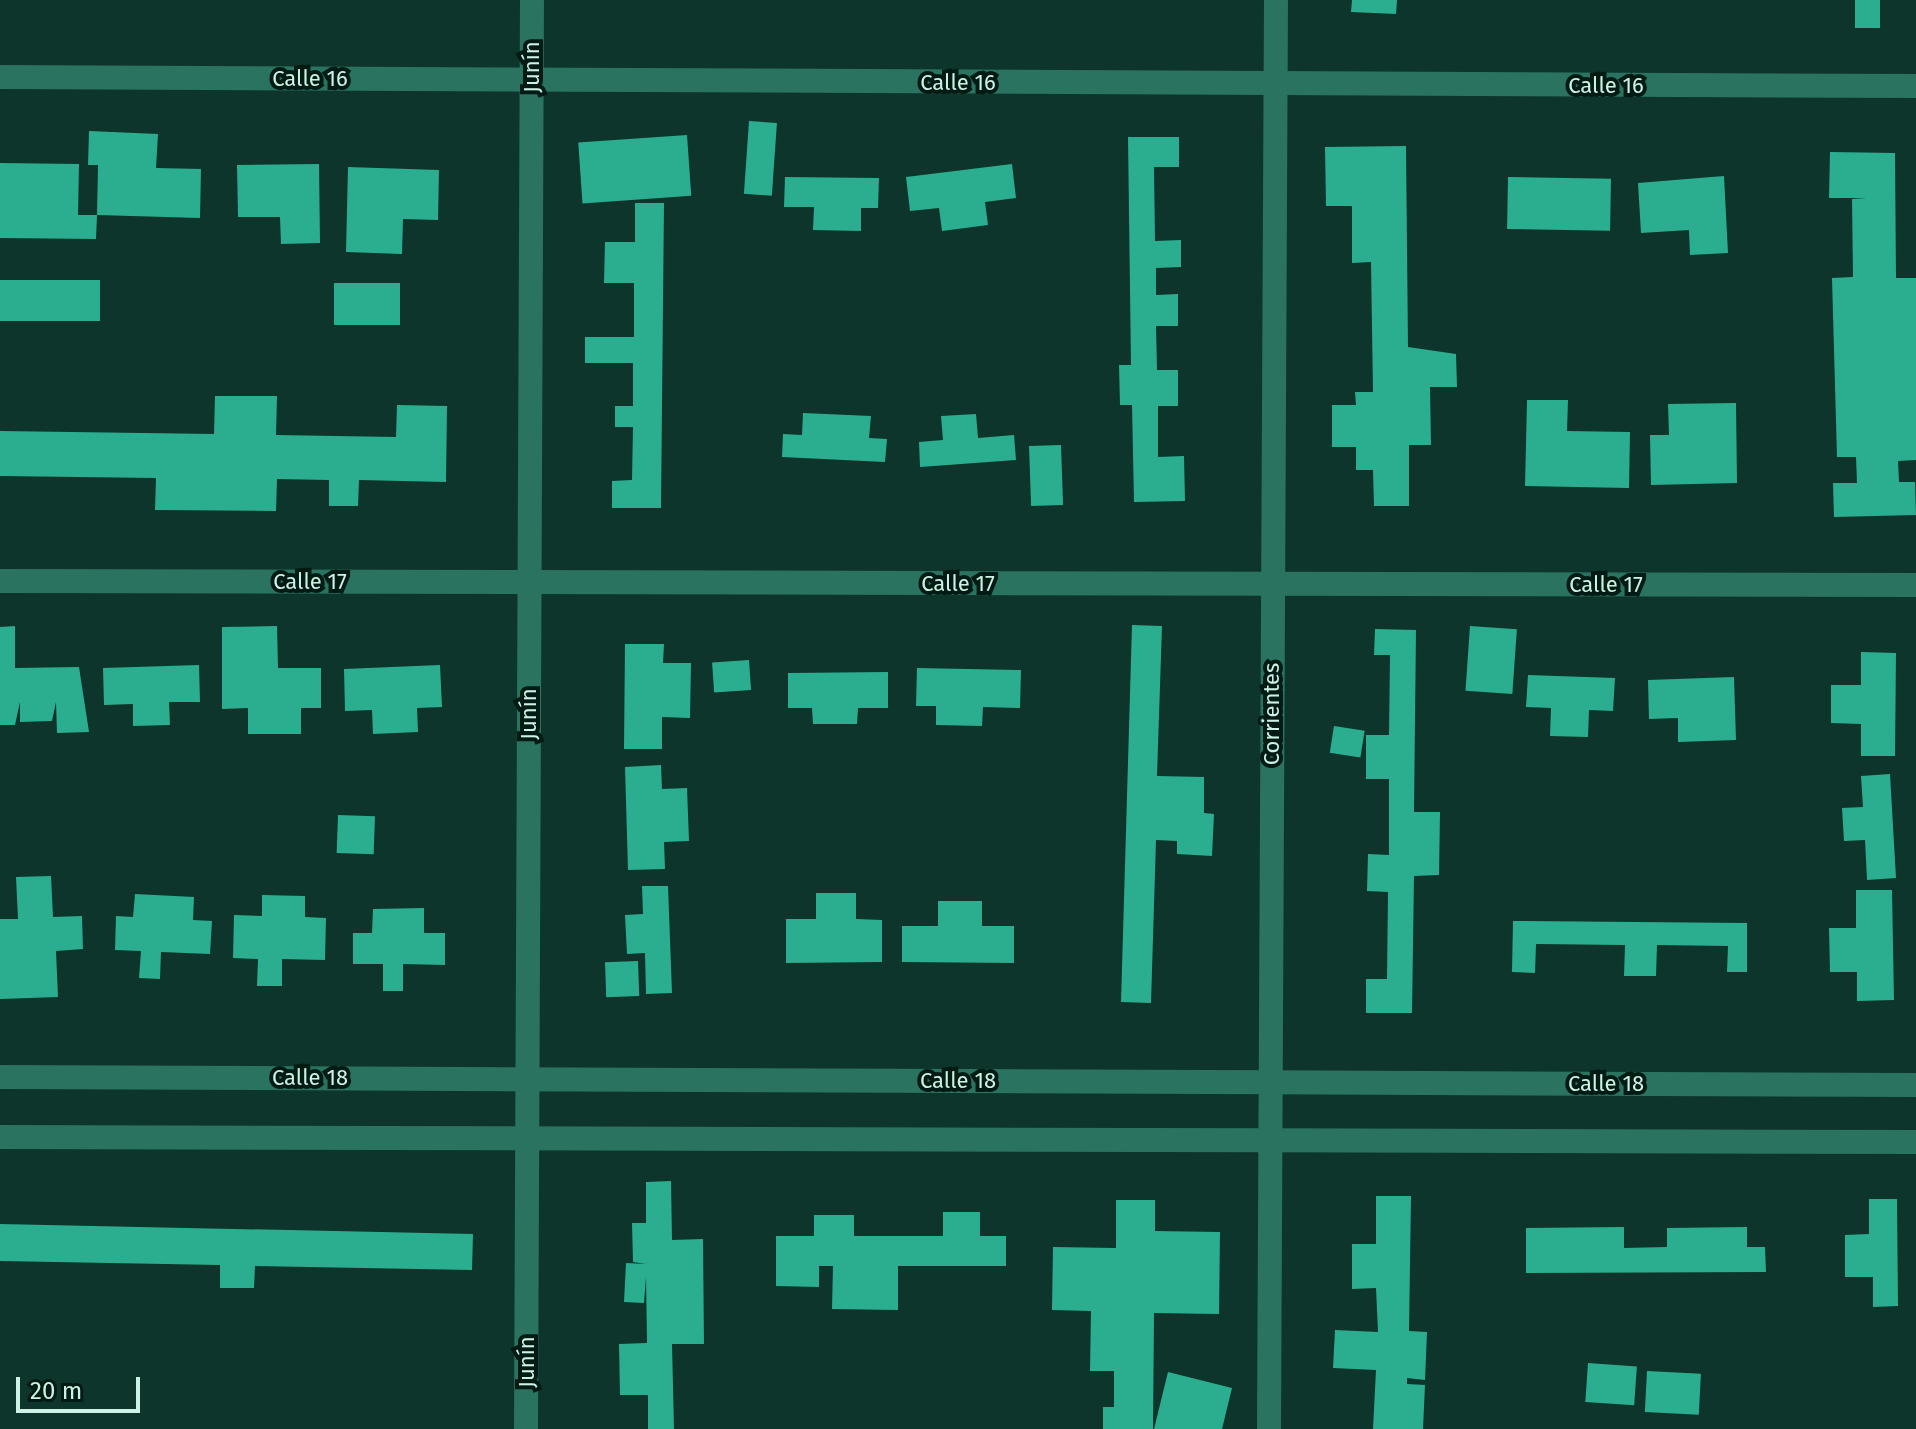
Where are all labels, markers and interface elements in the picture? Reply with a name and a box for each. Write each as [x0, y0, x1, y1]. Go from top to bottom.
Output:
street label: Junín [519, 41, 545, 93]
street label: Calle 16 [272, 66, 348, 92]
street label: Calle 16 [920, 70, 996, 96]
street label: Calle 16 [1568, 73, 1644, 99]
street label: Calle 17 [273, 569, 347, 595]
street label: Calle 17 [921, 571, 995, 597]
street label: Calle 17 [1569, 572, 1643, 598]
street label: Corrientes [1259, 663, 1285, 765]
street label: Junín [516, 688, 542, 740]
street label: Calle 18 [272, 1065, 348, 1091]
street label: Calle 18 [920, 1068, 996, 1094]
street label: Calle 18 [1568, 1071, 1644, 1097]
street label: Junín [514, 1336, 540, 1388]
scale bar [20, 1361, 144, 1411]
text: 20 m [30, 1377, 82, 1405]

